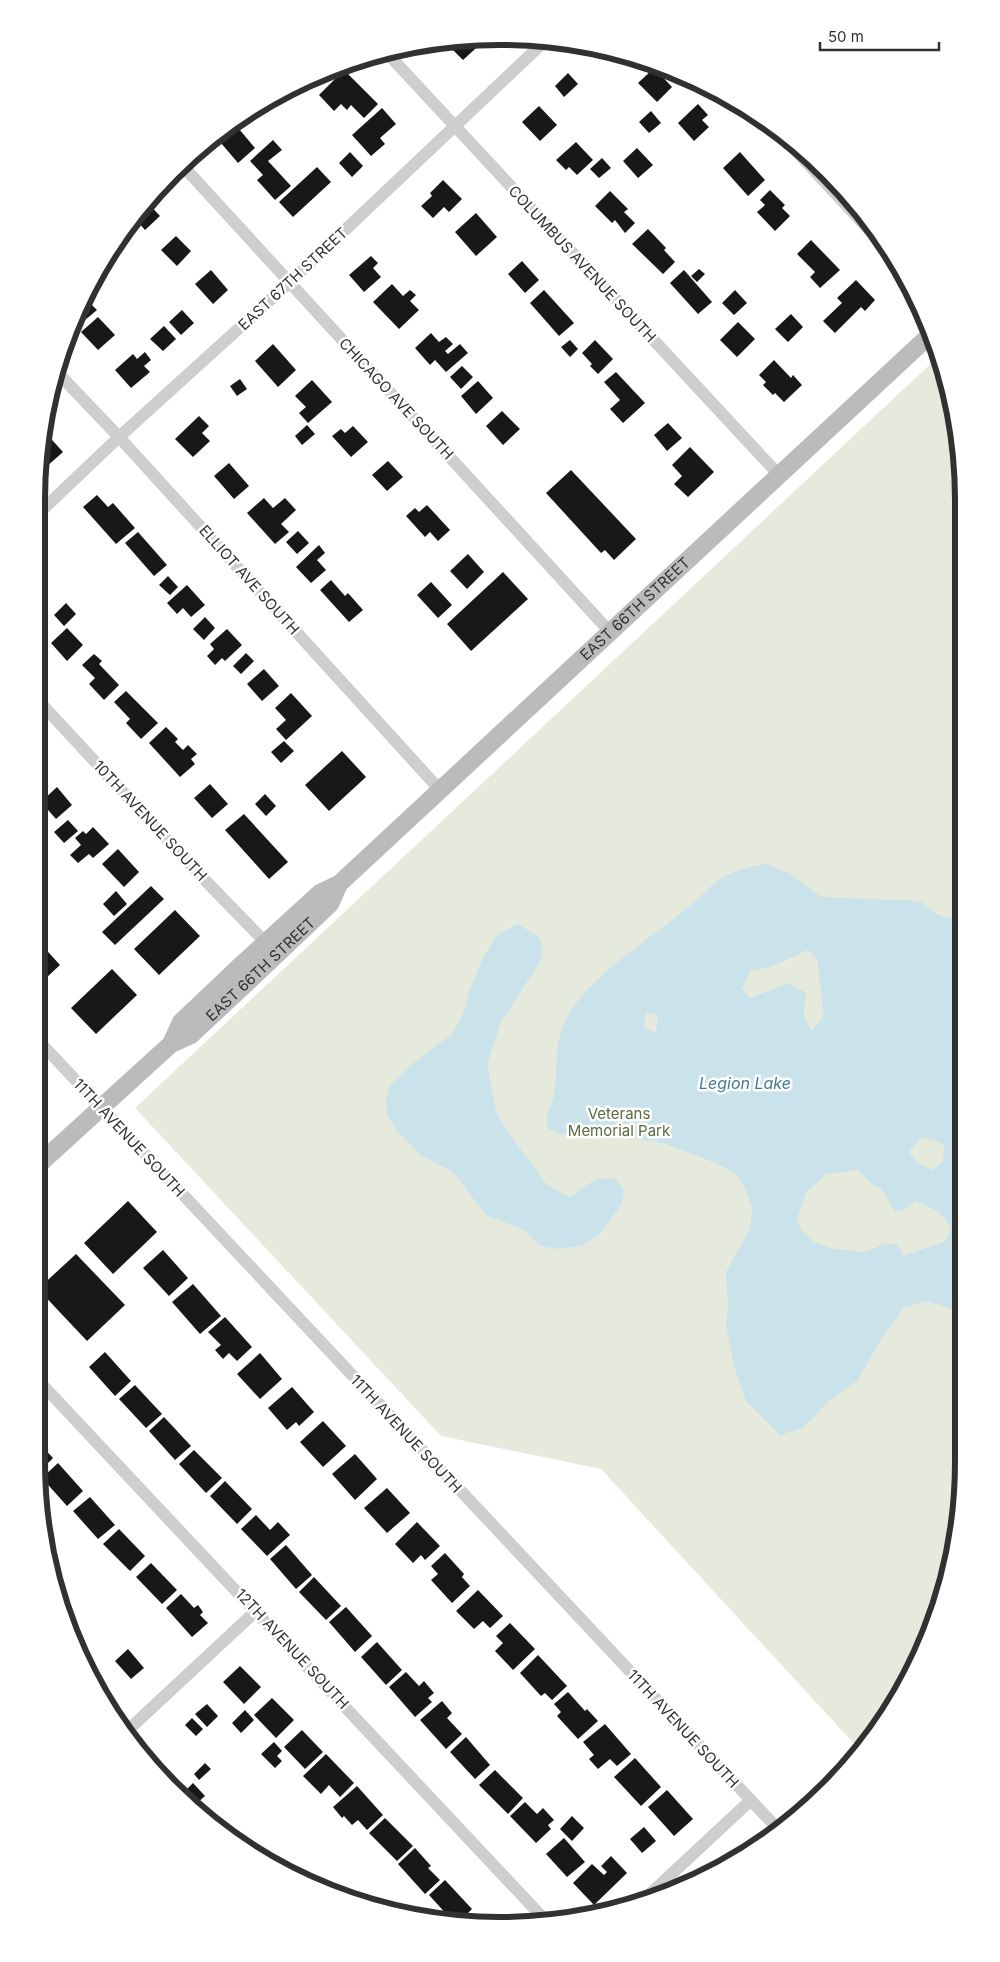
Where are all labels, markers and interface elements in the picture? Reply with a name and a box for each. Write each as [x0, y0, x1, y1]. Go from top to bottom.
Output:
scale bar [820, 20, 939, 52]
text: 50 m [828, 27, 864, 46]
street label: COLUMBUS AVENUE SOUTH [505, 181, 660, 346]
street label: EAST 67TH STREET [234, 223, 351, 334]
street label: CHICAGO AVE SOUTH [335, 334, 458, 463]
street label: ELLIOT AVE SOUTH [195, 521, 304, 638]
street label: EAST 66TH STREET [576, 553, 694, 664]
street label: 10TH AVENUE SOUTH [90, 756, 211, 885]
street label: EAST 66TH STREET [202, 913, 319, 1025]
water label: Legion Lake [699, 1073, 791, 1093]
street label: 11TH AVENUE SOUTH [70, 1075, 189, 1201]
park label: Veterans Memorial Park [568, 1104, 671, 1140]
street label: 11TH AVENUE SOUTH [347, 1371, 466, 1497]
street label: 12TH AVENUE SOUTH [232, 1584, 353, 1713]
street label: 11TH AVENUE SOUTH [624, 1666, 743, 1792]

